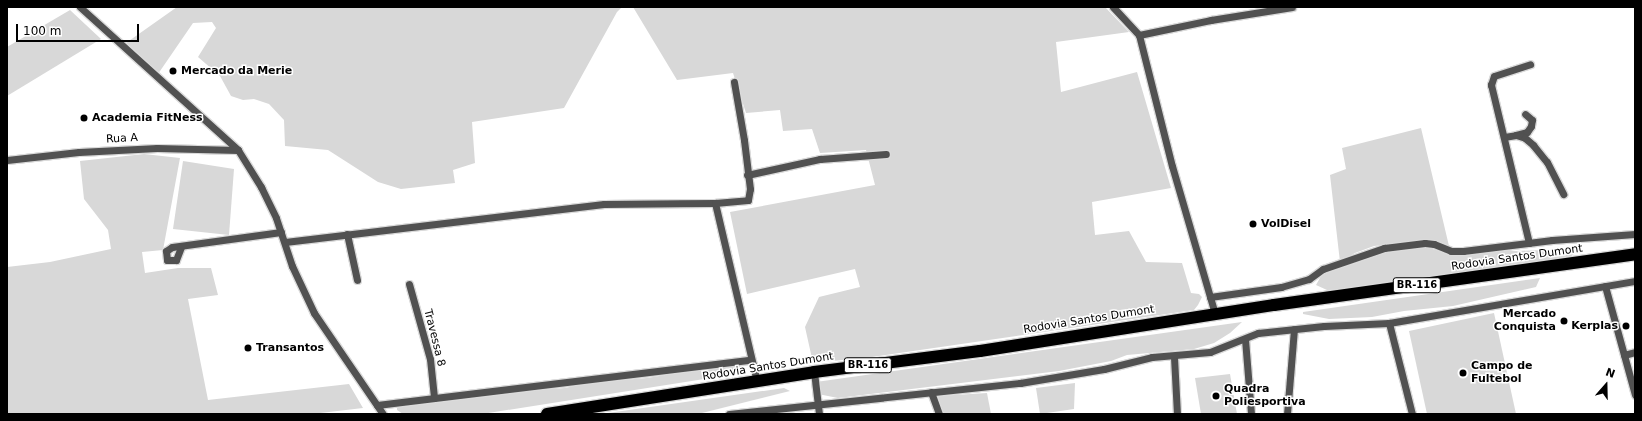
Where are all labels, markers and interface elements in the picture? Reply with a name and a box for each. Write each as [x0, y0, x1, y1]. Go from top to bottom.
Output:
scale bar [18, 16, 141, 42]
text: 100 m [23, 24, 61, 38]
place label: Mercado da Merie [181, 64, 292, 78]
marker: Mercado da Merie [168, 66, 178, 76]
place label: Academia FitNess [92, 111, 203, 125]
marker: Academia FitNess [79, 113, 89, 123]
street label: Rua A [106, 132, 138, 146]
place label: VolDisel [1261, 217, 1311, 231]
marker: VolDisel [1248, 219, 1258, 229]
street label: Rodovia Santos Dumont [1450, 242, 1584, 274]
road number: BR-116 [1392, 277, 1442, 293]
street label: Rodovia Santos Dumont [1023, 303, 1155, 337]
street label: Travessa 8 [421, 308, 447, 368]
place label: Mercado Conquista [1494, 308, 1556, 334]
marker: Mercado Conquista [1559, 316, 1569, 326]
place label: Kerplas [1571, 319, 1618, 333]
marker: Kerplas [1621, 321, 1631, 331]
place label: Transantos [256, 341, 324, 355]
marker: Transantos [243, 343, 253, 353]
street label: Rodovia Santos Dumont [702, 350, 834, 384]
road number: BR-116 [843, 357, 893, 373]
place label: Campo de Fultebol [1471, 360, 1533, 386]
north arrow [1586, 365, 1626, 405]
text: N [1604, 366, 1617, 381]
marker: Campo de Fultebol [1458, 368, 1468, 378]
place label: Quadra Poliesportiva [1224, 383, 1306, 409]
marker: Quadra Poliesportiva [1211, 391, 1221, 401]

